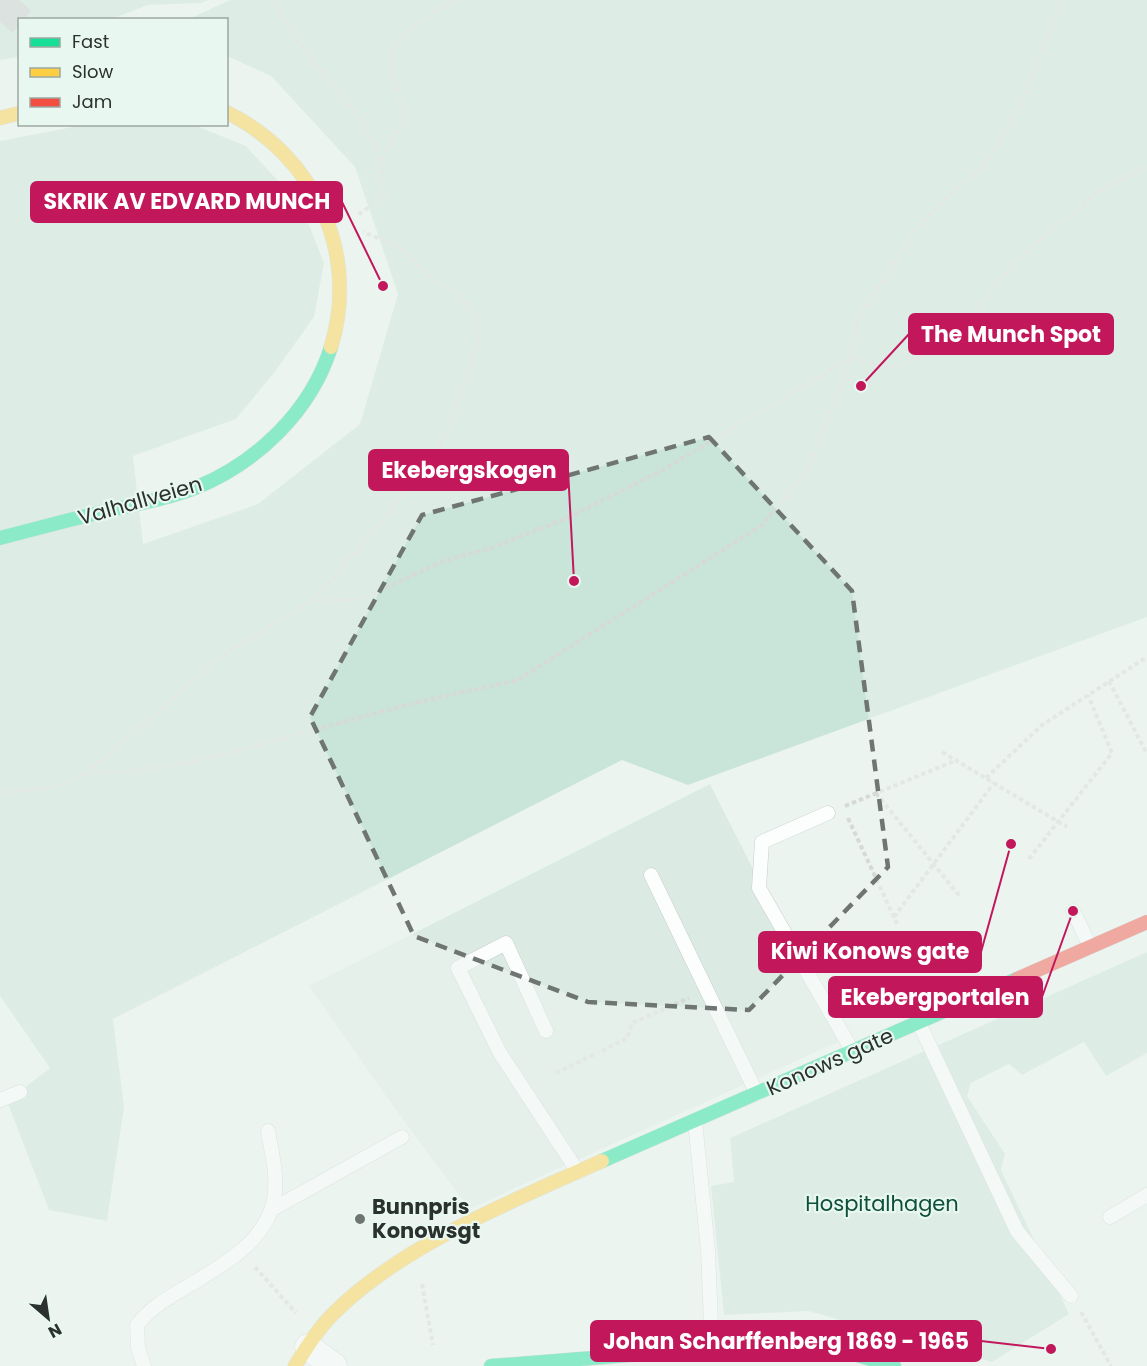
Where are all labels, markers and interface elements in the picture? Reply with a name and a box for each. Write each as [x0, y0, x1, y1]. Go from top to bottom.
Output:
legend [18, 18, 228, 126]
text: Fast [72, 29, 109, 54]
text: Slow [72, 59, 114, 84]
text: Jam [72, 89, 112, 114]
callout: SKRIK AV EDVARD MUNCH [31, 182, 342, 222]
text: SKRIK AV EDVARD MUNCH [44, 186, 330, 217]
callout: The Munch Spot [909, 314, 1113, 354]
text: The Munch Spot [921, 319, 1101, 350]
callout: Ekebergskogen [369, 450, 568, 490]
text: Ekebergskogen [381, 455, 557, 486]
street label: Valhallveien [74, 469, 205, 532]
callout: Kiwi Konows gate [759, 932, 981, 972]
text: Kiwi Konows gate [771, 936, 969, 967]
callout: Ekebergportalen [829, 977, 1042, 1017]
text: Ekebergportalen [840, 982, 1030, 1013]
street label: Konows gate [762, 1021, 898, 1102]
park label: Hospitalhagen [805, 1189, 959, 1218]
place label: Bunnpris Konowsgt [372, 1192, 480, 1245]
marker: Bunnpris Konowsgt [353, 1212, 367, 1226]
north arrow [18, 1288, 78, 1348]
text: N [44, 1318, 66, 1344]
callout: Johan Scharffenberg 1869 - 1965 [591, 1321, 981, 1361]
text: Johan Scharffenberg 1869 - 1965 [603, 1326, 969, 1357]

